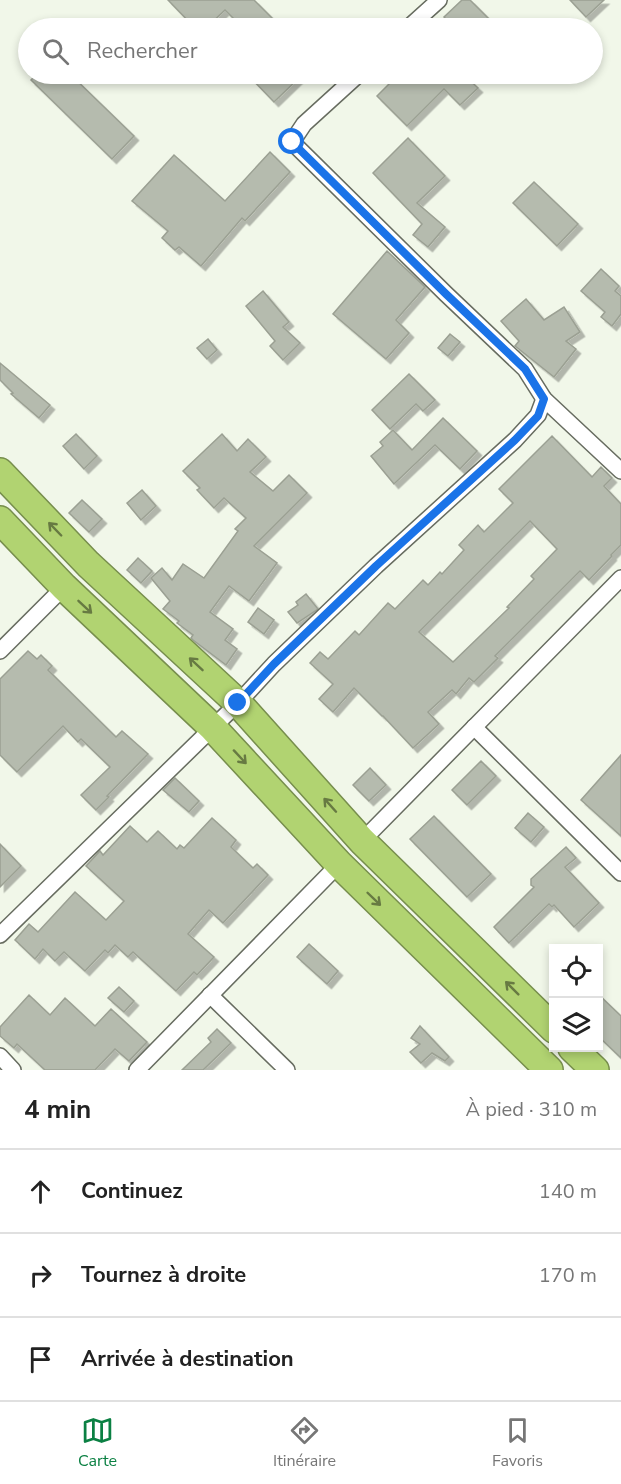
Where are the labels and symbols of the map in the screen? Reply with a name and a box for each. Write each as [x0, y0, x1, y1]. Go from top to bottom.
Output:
route start [278, 128, 304, 154]
one-way arrow [48, 522, 62, 537]
one-way arrow [77, 600, 92, 614]
one-way arrow [189, 657, 204, 671]
route end [224, 689, 250, 715]
one-way arrow [233, 749, 247, 764]
one-way arrow [323, 798, 337, 813]
one-way arrow [366, 891, 381, 906]
one-way arrow [504, 981, 519, 996]

